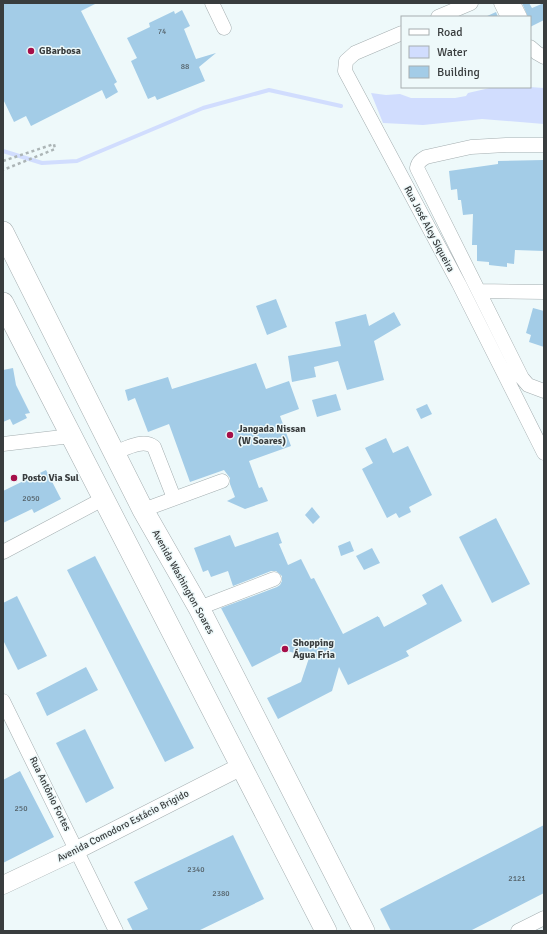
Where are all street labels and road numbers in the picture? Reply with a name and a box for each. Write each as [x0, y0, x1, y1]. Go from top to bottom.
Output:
street label: Rua José Alcy Siqueira [401, 184, 457, 274]
street label: Avenida Washington Soares [149, 528, 217, 637]
street label: Rua Antônio Fortes [27, 755, 73, 834]
street label: Avenida Comodoro Estácio Brigido [55, 787, 191, 865]

